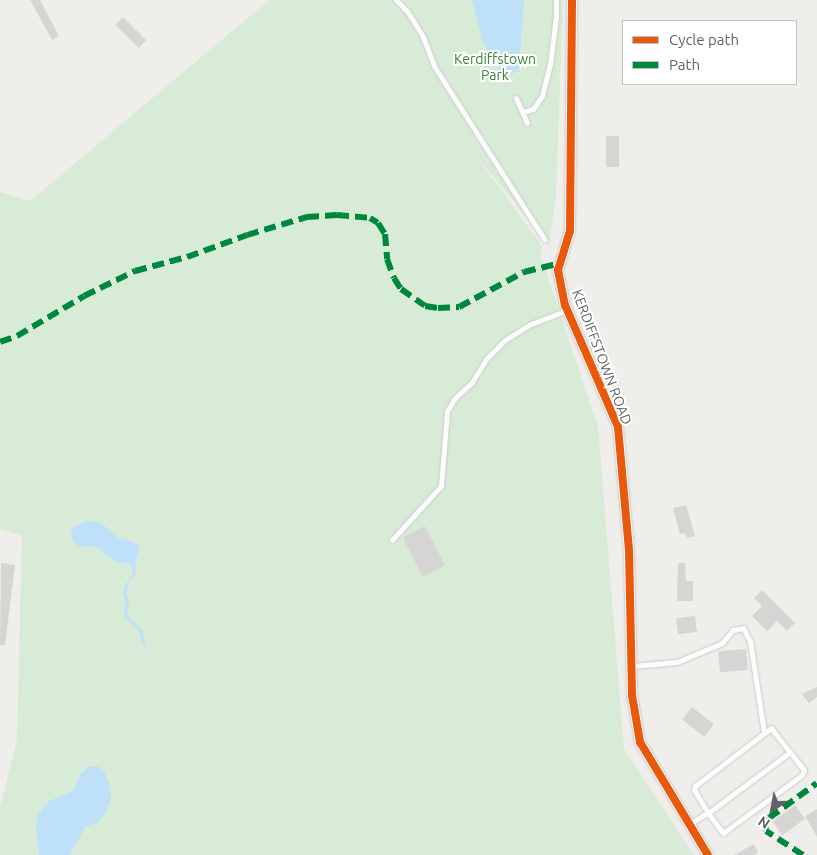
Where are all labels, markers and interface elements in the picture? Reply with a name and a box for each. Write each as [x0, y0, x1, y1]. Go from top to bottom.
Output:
legend [622, 20, 797, 85]
text: Cycle path [669, 31, 739, 48]
park label: Kerdiffstown Park [454, 51, 536, 84]
text: Path [669, 56, 700, 73]
street label: KERDIFFSTOWN ROAD [568, 287, 636, 427]
north arrow [747, 785, 797, 835]
text: N [755, 813, 773, 832]

